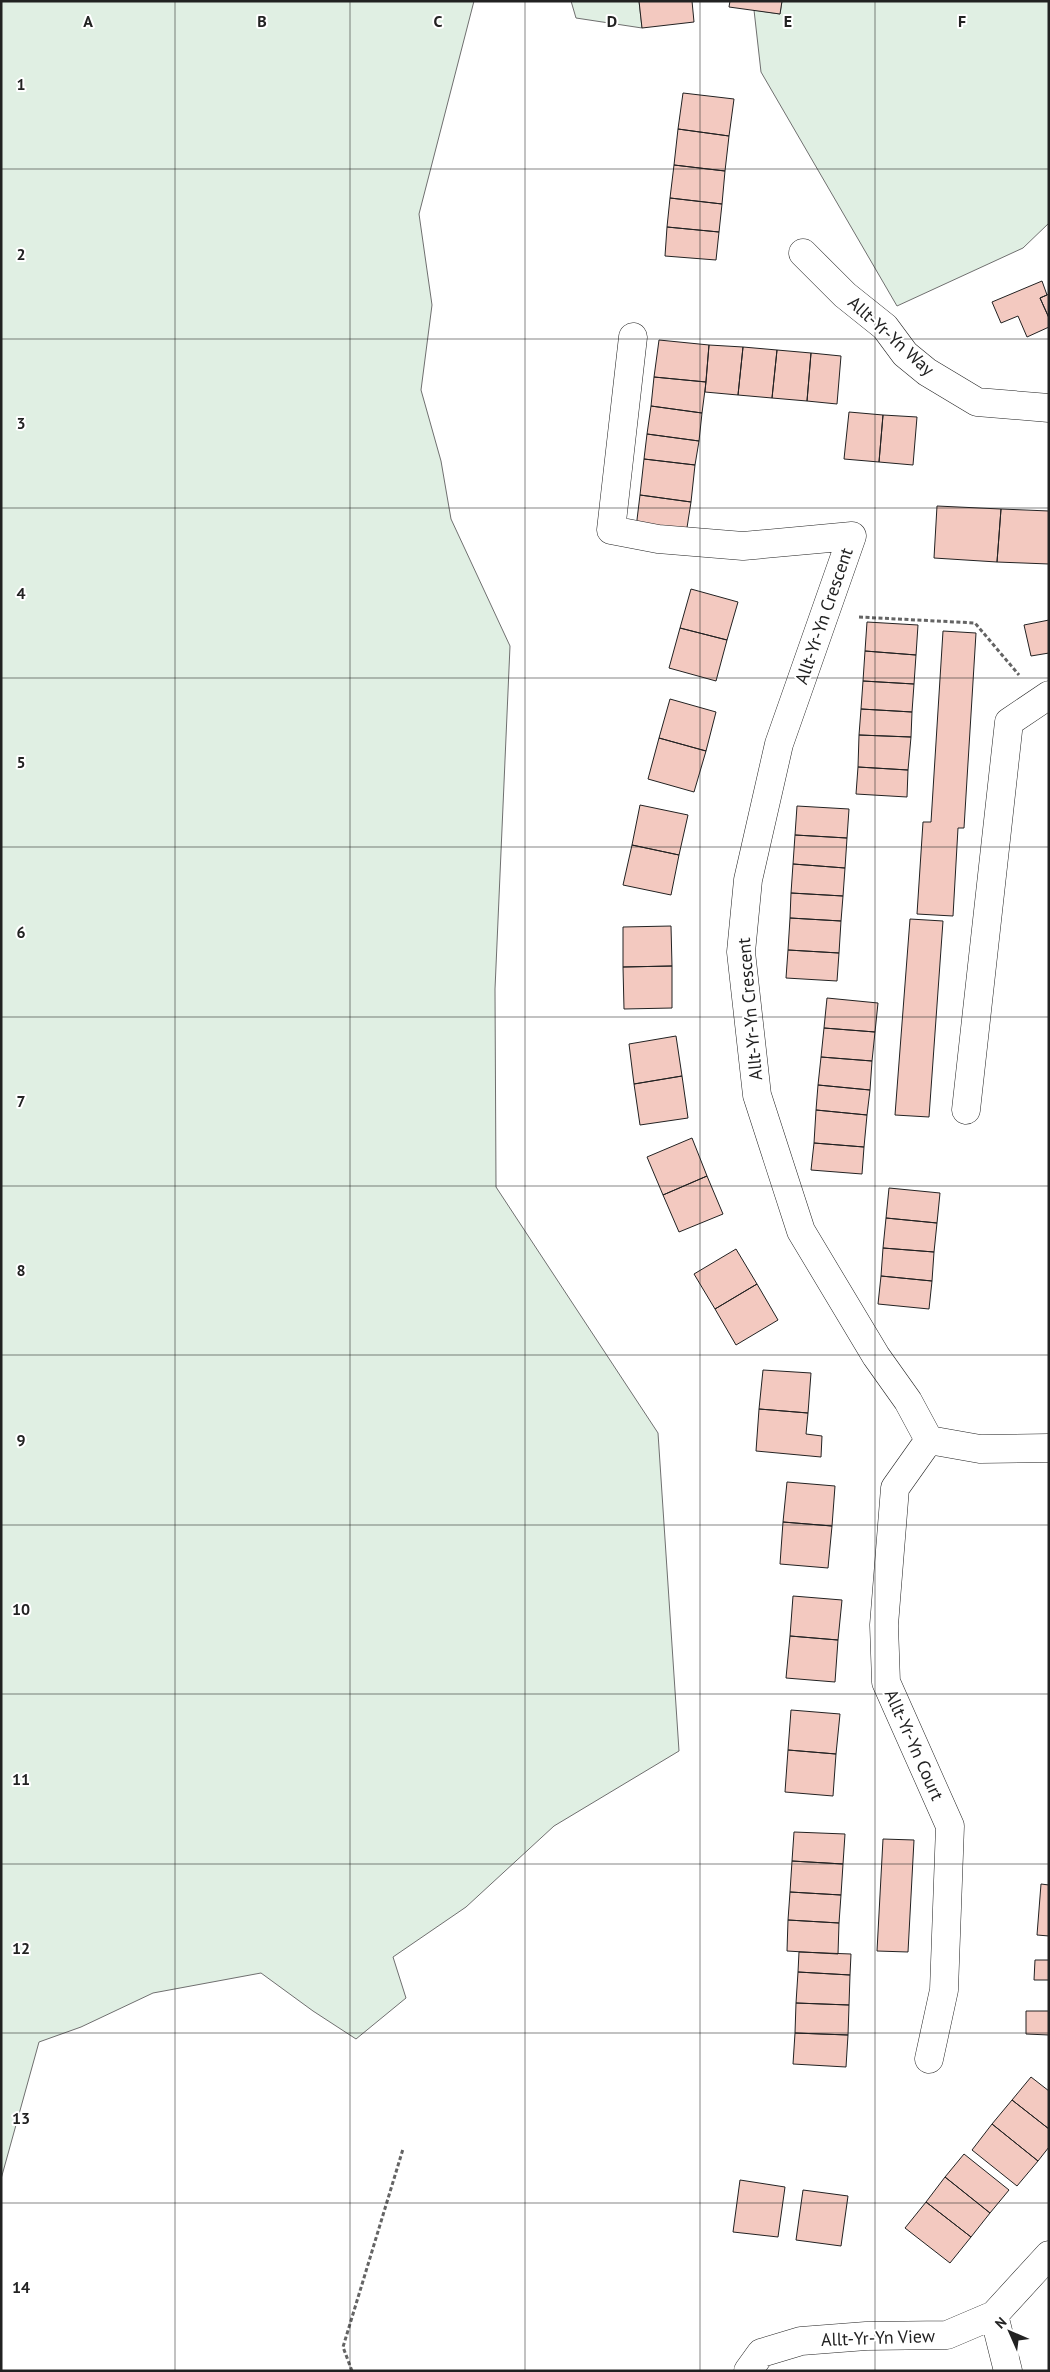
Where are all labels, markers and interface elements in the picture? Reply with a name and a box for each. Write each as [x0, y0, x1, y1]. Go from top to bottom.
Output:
text: A [83, 11, 93, 31]
text: B [257, 11, 267, 31]
text: C [434, 11, 443, 31]
text: D [607, 11, 617, 31]
text: E [784, 11, 792, 31]
text: F [958, 11, 966, 31]
text: 1 [16, 74, 26, 94]
text: 2 [16, 244, 26, 264]
street label: Allt-Yr-Yn Way [843, 291, 940, 381]
text: 3 [16, 413, 26, 433]
street label: Allt-Yr-Yn Crescent [789, 545, 858, 687]
text: 4 [16, 583, 26, 603]
text: 5 [16, 752, 26, 772]
text: 6 [16, 922, 26, 942]
street label: Allt-Yr-Yn Crescent [732, 937, 767, 1081]
text: 7 [16, 1091, 26, 1111]
text: 8 [16, 1260, 26, 1280]
text: 9 [16, 1430, 26, 1450]
text: 10 [12, 1599, 30, 1619]
street label: Allt-Yr-Yn Court [880, 1686, 949, 1804]
text: 11 [12, 1769, 30, 1789]
text: 12 [12, 1938, 30, 1958]
text: 13 [12, 2108, 30, 2128]
text: 14 [12, 2277, 30, 2297]
north arrow [985, 2307, 1035, 2357]
text: N [991, 2313, 1010, 2332]
street label: Allt-Yr-Yn View [821, 2324, 936, 2351]

